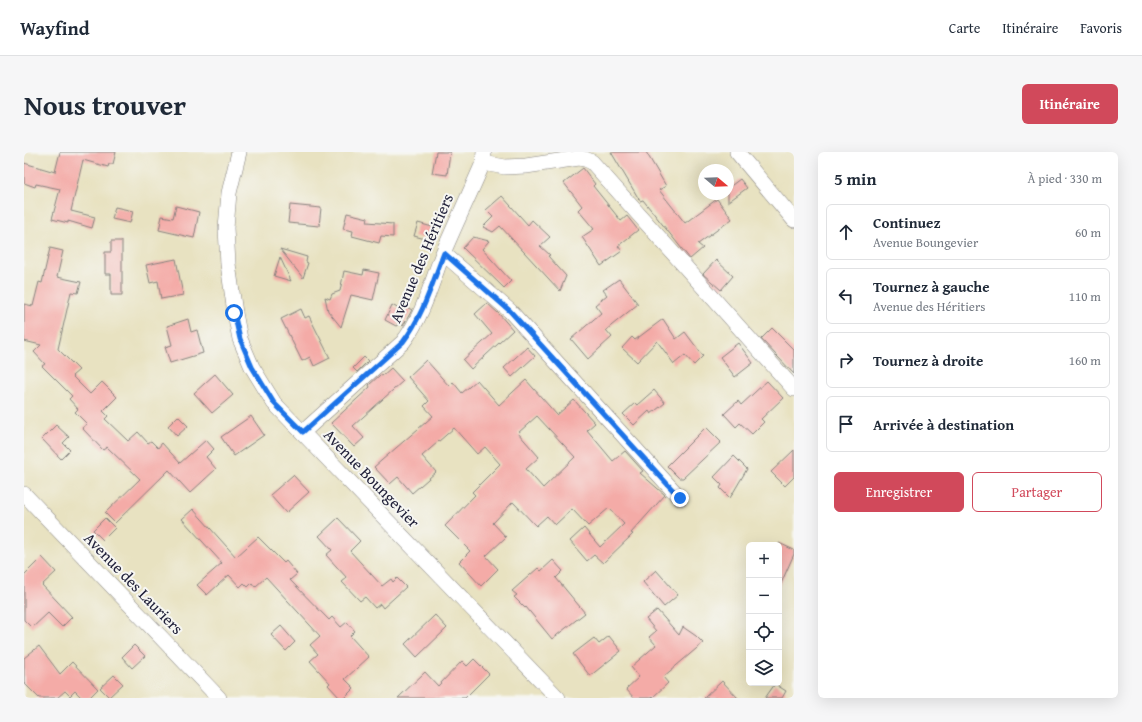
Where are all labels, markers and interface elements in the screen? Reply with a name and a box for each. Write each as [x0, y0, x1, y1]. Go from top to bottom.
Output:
text: Wayfind [20, 14, 90, 42]
text: Carte [949, 18, 980, 38]
text: Itinéraire [1002, 18, 1058, 38]
text: Favoris [1080, 18, 1122, 38]
text: Nous trouver [24, 84, 186, 125]
button: Itinéraire [1022, 84, 1118, 124]
north arrow [698, 164, 734, 200]
text: 5 min [834, 166, 876, 191]
text: À pied · 330 m [1027, 169, 1102, 188]
street label: Avenue des Héritiers [383, 190, 459, 326]
text: Continuez [873, 212, 941, 233]
icon: ahead [835, 221, 857, 243]
text: 60 m [1075, 223, 1101, 242]
text: Avenue Boungevier [873, 233, 978, 252]
text: Tournez à gauche [873, 276, 990, 297]
icon: left [835, 285, 857, 307]
text: 110 m [1069, 287, 1101, 306]
text: Avenue des Héritiers [873, 297, 985, 316]
route start [225, 304, 243, 322]
icon: right [835, 349, 857, 371]
text: Tournez à droite [873, 350, 983, 371]
text: 160 m [1069, 351, 1101, 370]
icon: arrive [835, 413, 857, 435]
text: Arrivée à destination [873, 414, 1014, 435]
street label: Avenue Boungevier [318, 423, 426, 533]
button: Enregistrer [834, 472, 964, 512]
button: Partager [972, 472, 1102, 512]
route end [671, 489, 689, 507]
street label: Avenue des Lauriers [79, 526, 189, 640]
map controls [746, 542, 782, 686]
button: + [746, 542, 782, 578]
button: − [746, 578, 782, 614]
button: locate [746, 614, 782, 650]
button: layers [746, 650, 782, 686]

